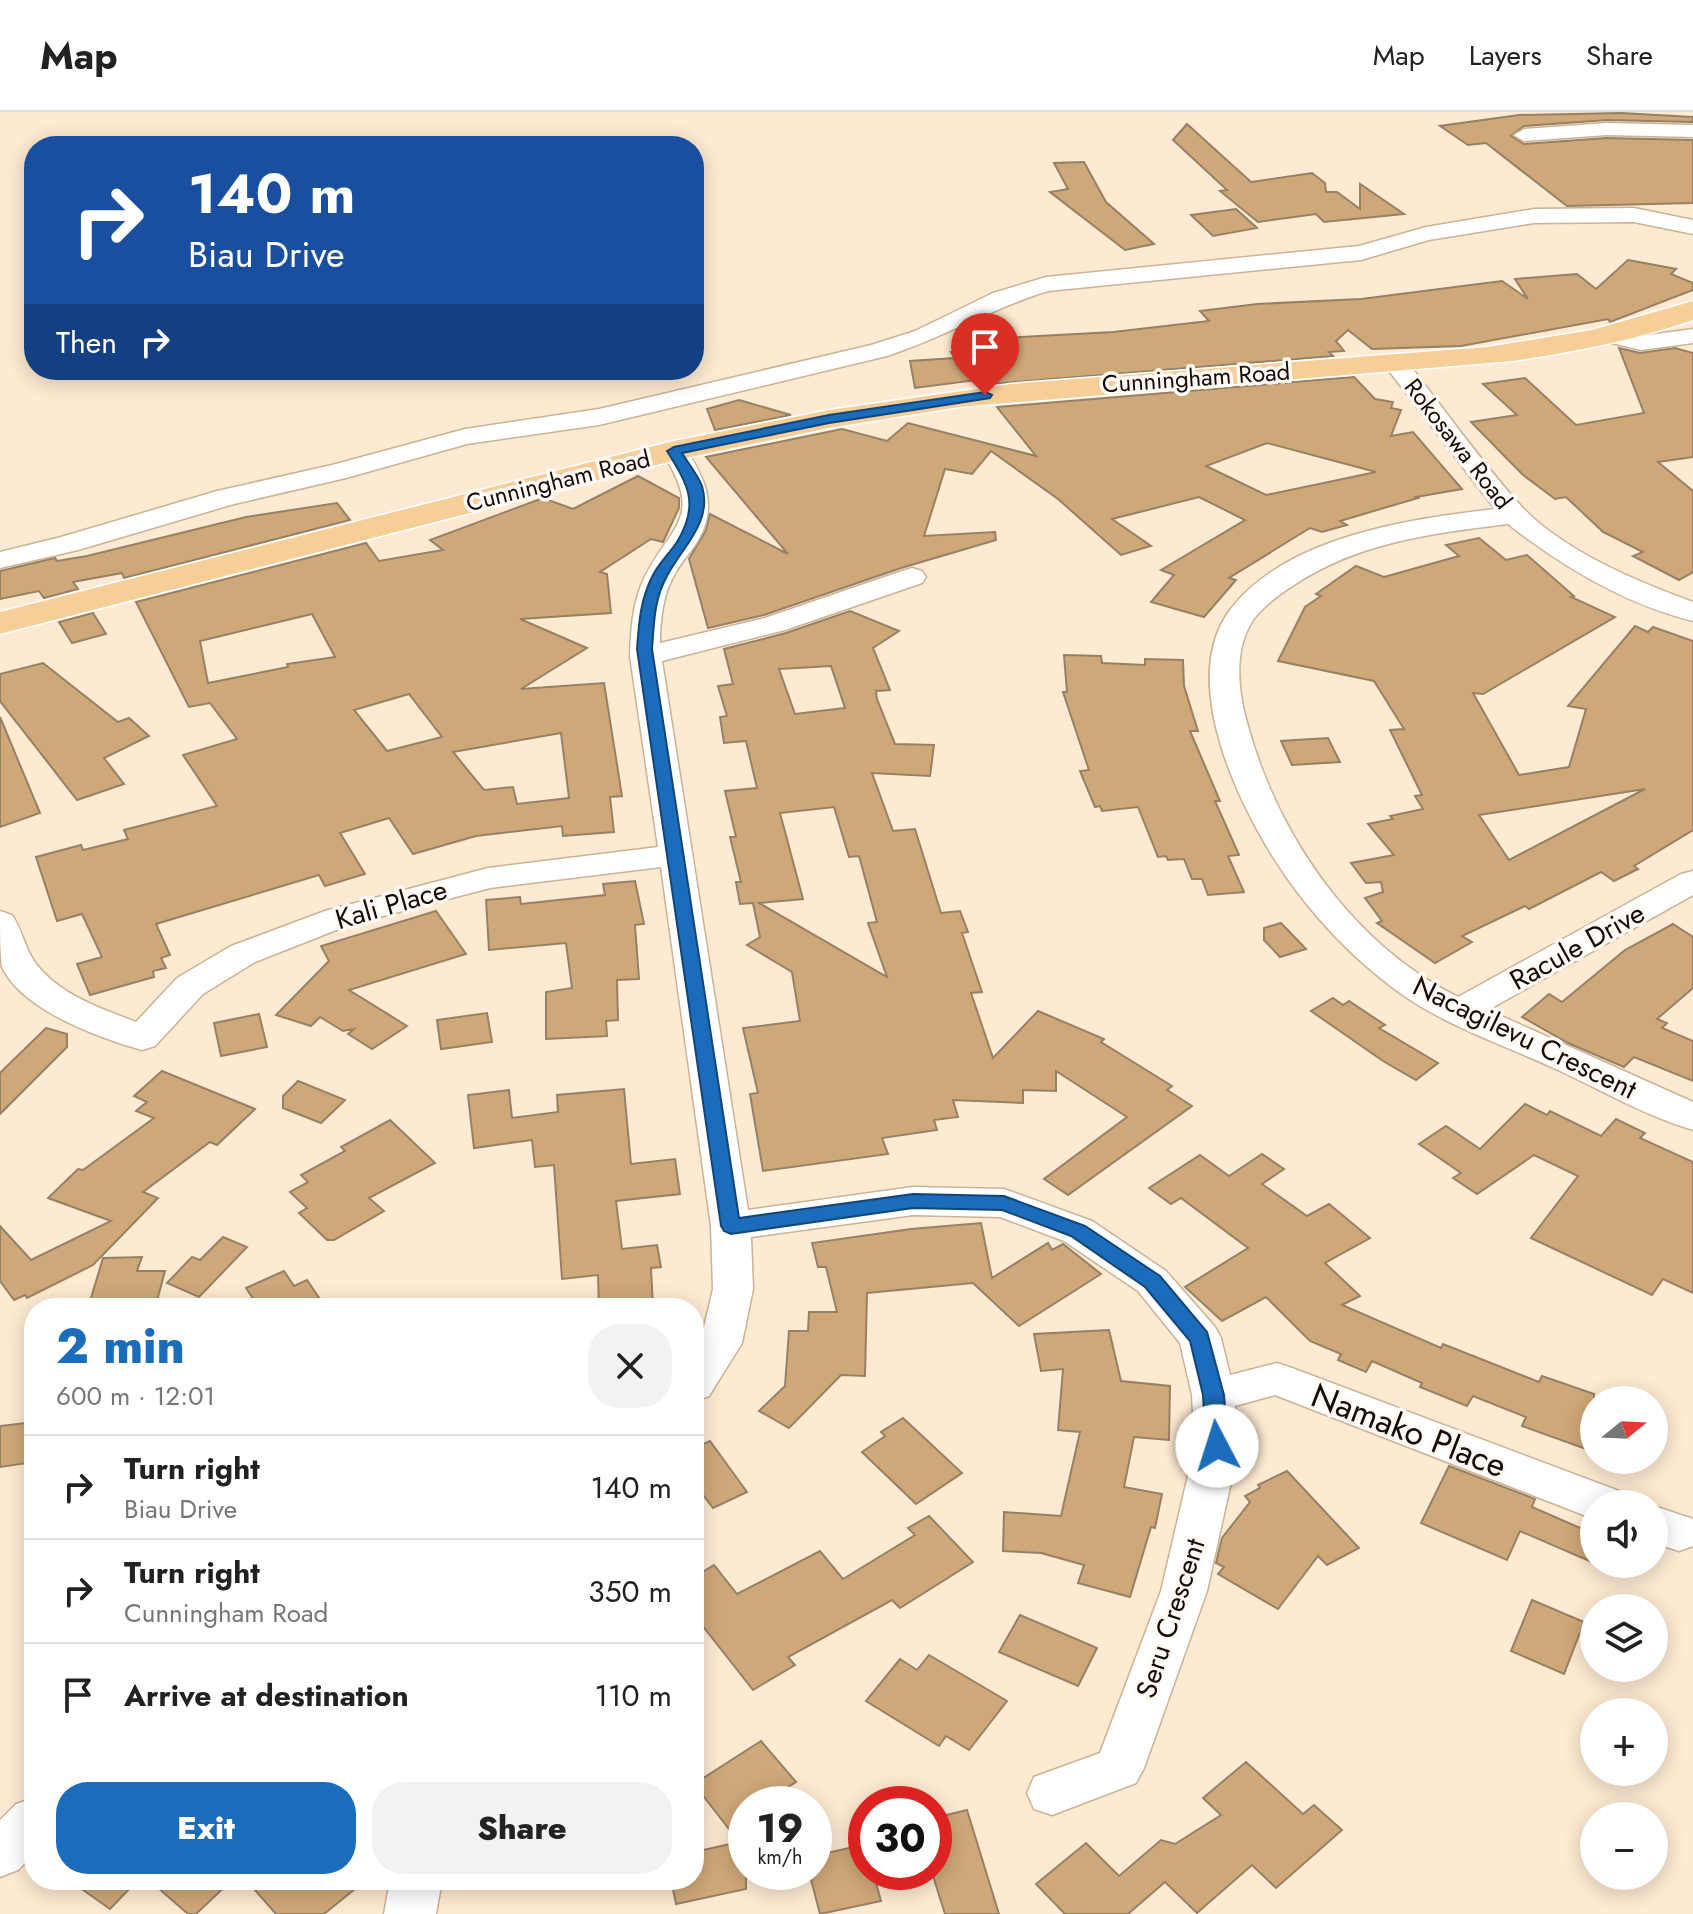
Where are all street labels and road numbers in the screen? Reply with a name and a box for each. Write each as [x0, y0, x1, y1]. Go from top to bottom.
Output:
street label: Cunningham Road [1101, 353, 1291, 402]
street label: Rokosawa Road [1396, 371, 1521, 517]
street label: Cunningham Road [462, 441, 654, 520]
street label: Kali Place [330, 869, 452, 940]
street label: Racule Drive [1502, 892, 1652, 1000]
street label: Nacagilevu Crescent [1406, 965, 1644, 1110]
street label: Namako Place [1304, 1371, 1513, 1490]
street label: Seru Crescent [1125, 1533, 1216, 1703]

